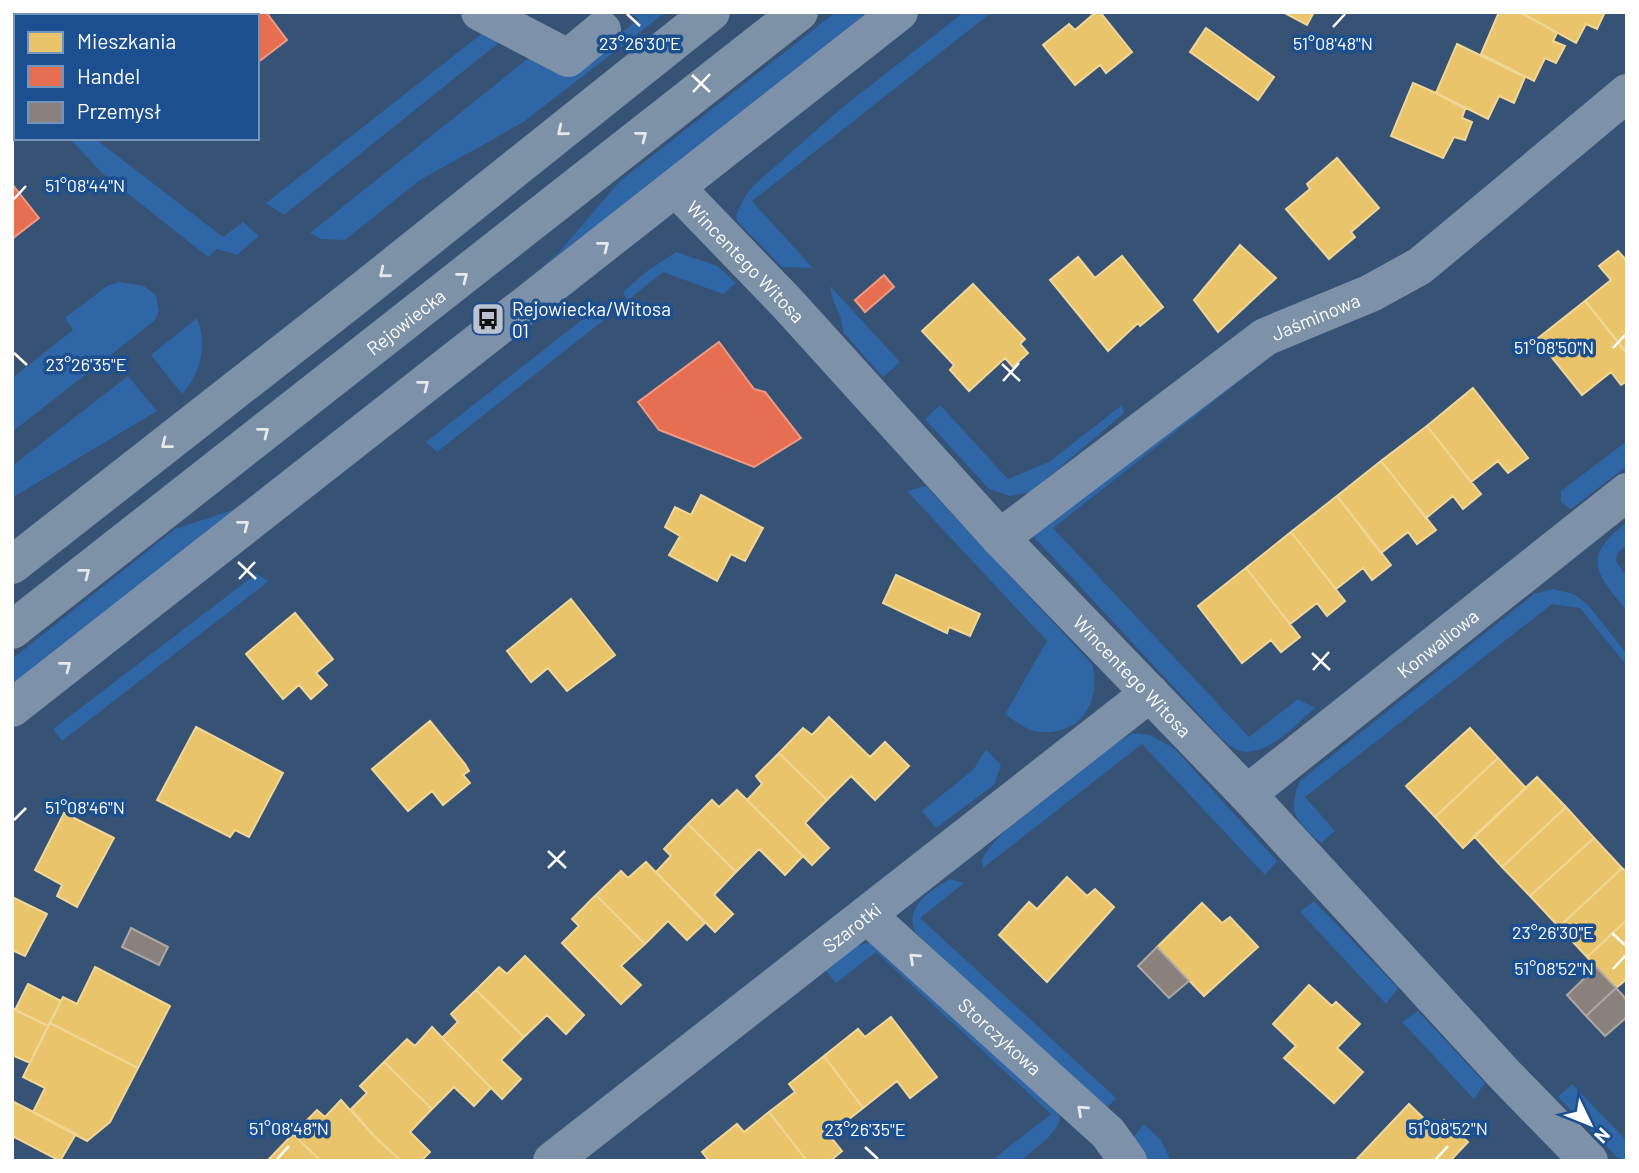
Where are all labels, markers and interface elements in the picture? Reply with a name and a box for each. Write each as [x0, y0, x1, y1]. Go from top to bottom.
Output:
legend [14, 14, 259, 140]
text: Mieszkania [77, 28, 176, 53]
text: 23°26'30"E [599, 32, 681, 54]
text: 51°08'48"N [1293, 32, 1373, 54]
text: Handel [77, 63, 140, 88]
text: Przemysł [77, 98, 161, 123]
one-way arrow [557, 123, 569, 136]
one-way arrow [634, 132, 646, 145]
text: 51°08'44"N [45, 174, 125, 196]
street label: Wincentego Witosa [682, 195, 810, 327]
one-way arrow [596, 241, 608, 254]
one-way arrow [379, 265, 392, 277]
one-way arrow [455, 272, 467, 285]
street label: Rejowiecka [361, 283, 449, 359]
street label: Jaśminowa [1268, 288, 1363, 345]
place label: Rejowiecka/Witosa 01 [512, 297, 671, 342]
bus stop icon: Rejowiecka/Witosa 01 [469, 300, 507, 338]
text: 51°08'50"N [1514, 336, 1594, 358]
text: 23°26'35"E [45, 353, 127, 375]
one-way arrow [416, 381, 429, 394]
one-way arrow [257, 428, 269, 441]
one-way arrow [162, 435, 174, 448]
one-way arrow [237, 520, 249, 533]
one-way arrow [78, 568, 90, 581]
street label: Konwaliowa [1392, 604, 1483, 682]
street label: Wincentego Witosa [1069, 610, 1197, 741]
one-way arrow [58, 661, 70, 674]
text: 51°08'46"N [45, 796, 125, 818]
street label: Szarotki [818, 897, 885, 957]
text: 23°26'30"E [1512, 921, 1594, 943]
one-way arrow [909, 953, 922, 966]
text: 51°08'52"N [1514, 957, 1594, 979]
street label: Storczykowa [954, 992, 1047, 1079]
north arrow [1555, 1089, 1625, 1159]
one-way arrow [1077, 1106, 1090, 1119]
text: 51°08'48"N [249, 1117, 329, 1139]
text: 51°08'52"N [1408, 1117, 1488, 1139]
text: 23°26'35"E [824, 1118, 906, 1140]
text: N [1590, 1123, 1616, 1148]

